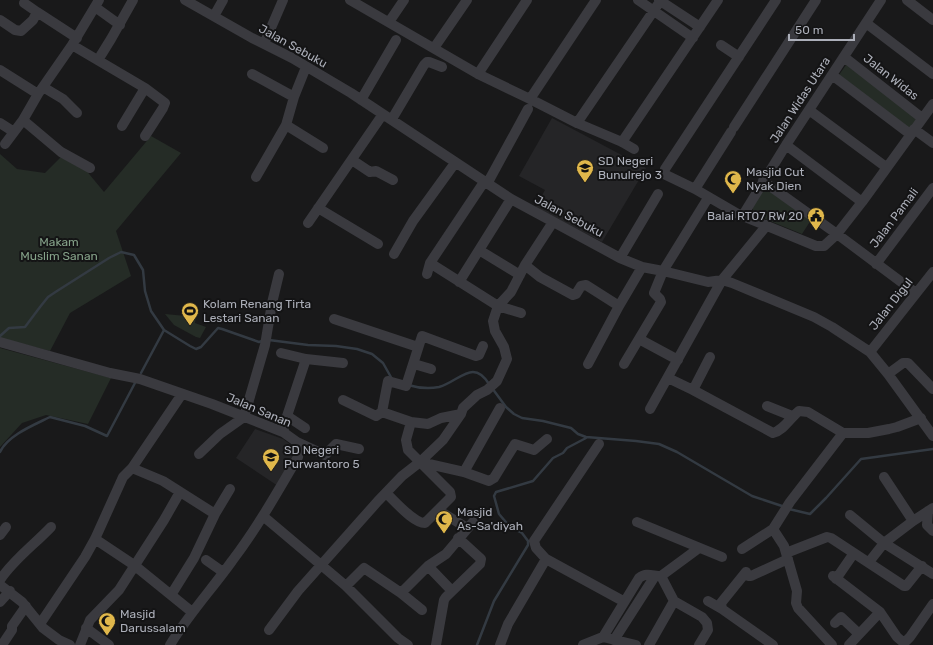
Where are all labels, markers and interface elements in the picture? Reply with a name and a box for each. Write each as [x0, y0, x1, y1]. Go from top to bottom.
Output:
scale bar [789, 16, 854, 42]
street label: Jalan Sebuku [256, 21, 330, 71]
text: 50 m [795, 23, 823, 37]
street label: Jalan Widas [861, 51, 921, 103]
street label: Jalan Widas Utara [767, 54, 833, 146]
place label: SD Negeri Bunulrejo 3 [598, 154, 662, 182]
school or university icon: SD Negeri Bunulrejo 3 [575, 158, 595, 183]
place label: Masjid Cut Nyak Dien [746, 165, 805, 193]
mosque icon: Masjid Cut Nyak Dien [723, 169, 743, 194]
street label: Jalan Pamali [867, 185, 921, 251]
street label: Jalan Sebuku [532, 192, 606, 240]
public building icon: Balai RT07 RW 20 [806, 206, 826, 231]
place label: Balai RT07 RW 20 [707, 209, 803, 223]
park label: Makam Muslim Sanan [20, 235, 98, 263]
street label: Jalan Digul [866, 275, 916, 333]
place label: Kolam Renang Tirta Lestari Sanan [203, 297, 311, 325]
sports icon: Kolam Renang Tirta Lestari Sanan [180, 301, 200, 326]
street label: Jalan Sanan [224, 390, 294, 430]
place label: SD Negeri Purwantoro 5 [284, 443, 360, 471]
school or university icon: SD Negeri Purwantoro 5 [261, 447, 281, 472]
place label: Masjid As-Sa'diyah [457, 505, 523, 533]
mosque icon: Masjid As-Sa'diyah [434, 509, 454, 534]
place label: Masjid Darussalam [120, 607, 186, 635]
mosque icon: Masjid Darussalam [97, 611, 117, 636]

